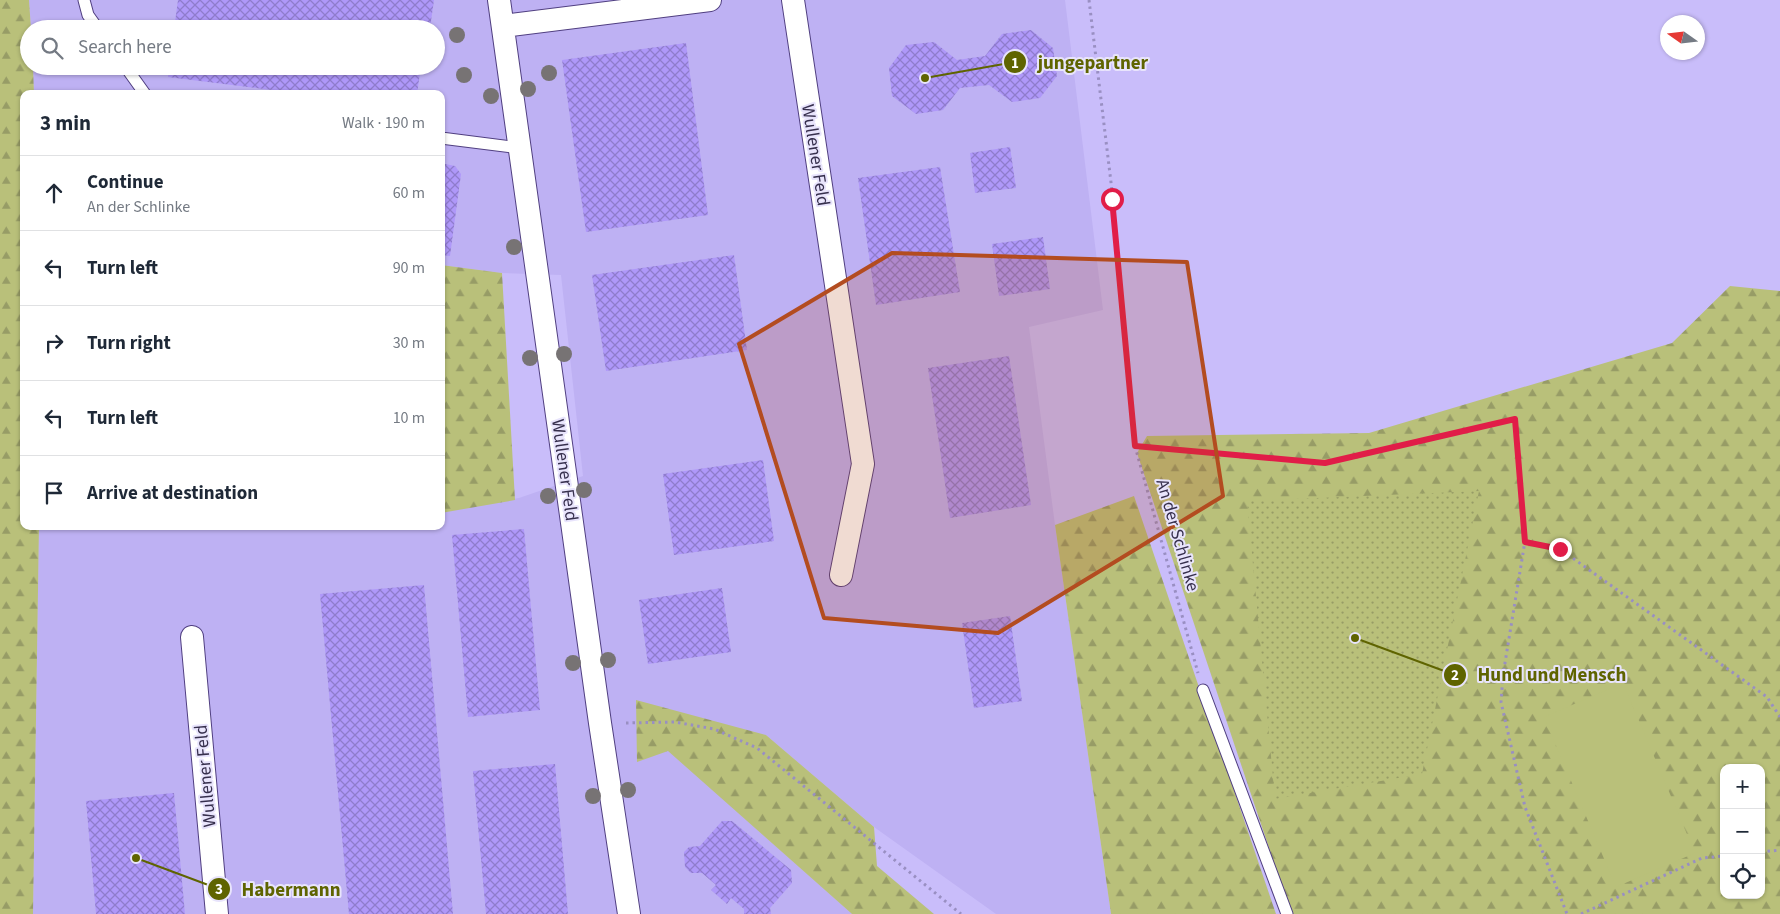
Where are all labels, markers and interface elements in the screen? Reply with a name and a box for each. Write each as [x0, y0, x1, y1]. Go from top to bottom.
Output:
north arrow [1660, 15, 1705, 60]
search box [20, 20, 445, 75]
icon: search [38, 34, 66, 62]
text: Search here [78, 34, 172, 61]
callout: jungepartner [1002, 45, 1158, 79]
text: jungepartner [1037, 50, 1149, 77]
text: 1 [1011, 53, 1019, 74]
street label: Wullener Feld [795, 102, 836, 208]
text: 3 min [40, 108, 91, 138]
text: Walk · 190 m [342, 112, 425, 134]
text: Continue [87, 169, 164, 196]
icon: ahead [40, 179, 68, 207]
text: 60 m [393, 182, 425, 204]
route start [1101, 188, 1124, 211]
text: An der Schlinke [87, 196, 190, 218]
icon: left [40, 254, 68, 282]
text: Turn left [87, 255, 158, 282]
text: 90 m [393, 257, 425, 279]
icon: right [40, 329, 68, 357]
text: Turn right [87, 330, 171, 357]
text: 30 m [393, 332, 425, 354]
icon: left [40, 404, 68, 432]
text: Turn left [87, 405, 158, 432]
text: 10 m [393, 407, 425, 429]
street label: Wullener Feld [545, 417, 584, 523]
street label: An der Schlinke [1150, 476, 1206, 594]
icon: arrive [40, 479, 68, 507]
text: Arrive at destination [87, 480, 258, 507]
route end [1549, 538, 1572, 561]
callout: Hund und Mensch [1442, 658, 1636, 692]
text: Hund und Mensch [1478, 662, 1626, 689]
text: 2 [1451, 665, 1459, 686]
street label: Wullener Feld [189, 724, 222, 828]
map controls [1720, 764, 1765, 899]
button: + [1720, 764, 1765, 809]
button: − [1720, 809, 1765, 854]
button: locate [1720, 854, 1765, 899]
callout: Habermann [206, 872, 350, 906]
text: Habermann [241, 877, 341, 904]
text: 3 [215, 879, 223, 900]

